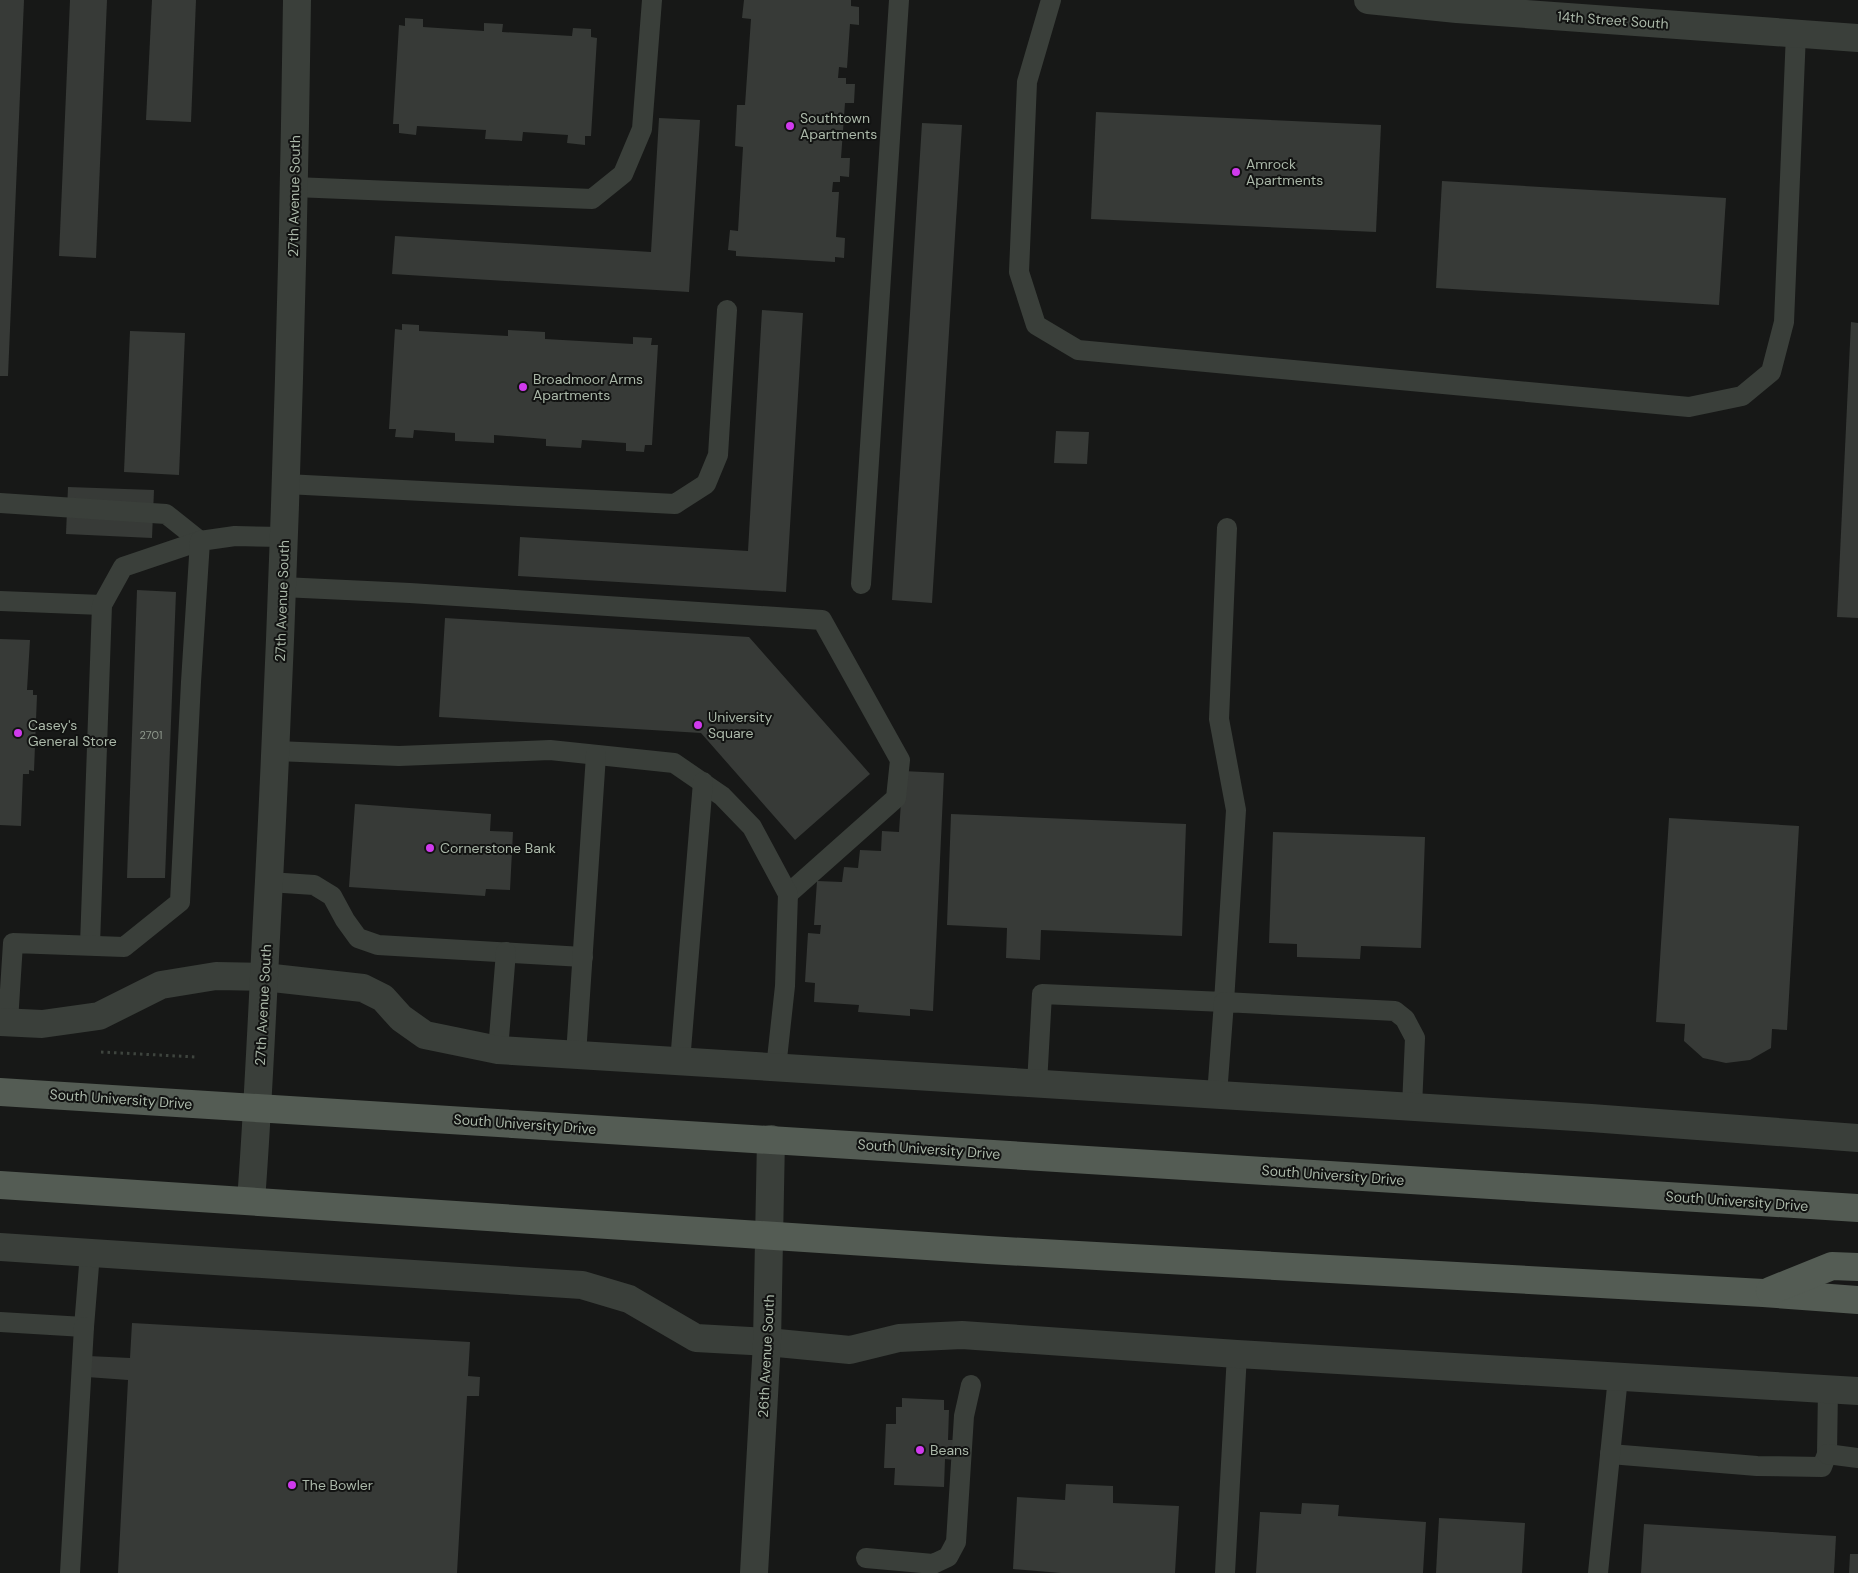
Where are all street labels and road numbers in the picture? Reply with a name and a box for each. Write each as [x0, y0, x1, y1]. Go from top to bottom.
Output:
street label: 14th Street South [1557, 7, 1669, 33]
street label: 27th Avenue South [284, 135, 304, 257]
street label: 27th Avenue South [271, 540, 293, 662]
street label: 27th Avenue South [251, 944, 275, 1066]
street label: South University Drive [49, 1085, 193, 1113]
street label: South University Drive [453, 1110, 597, 1138]
street label: South University Drive [857, 1135, 1001, 1163]
street label: South University Drive [1261, 1161, 1405, 1189]
street label: South University Drive [1665, 1187, 1809, 1215]
street label: 26th Avenue South [754, 1294, 778, 1418]

